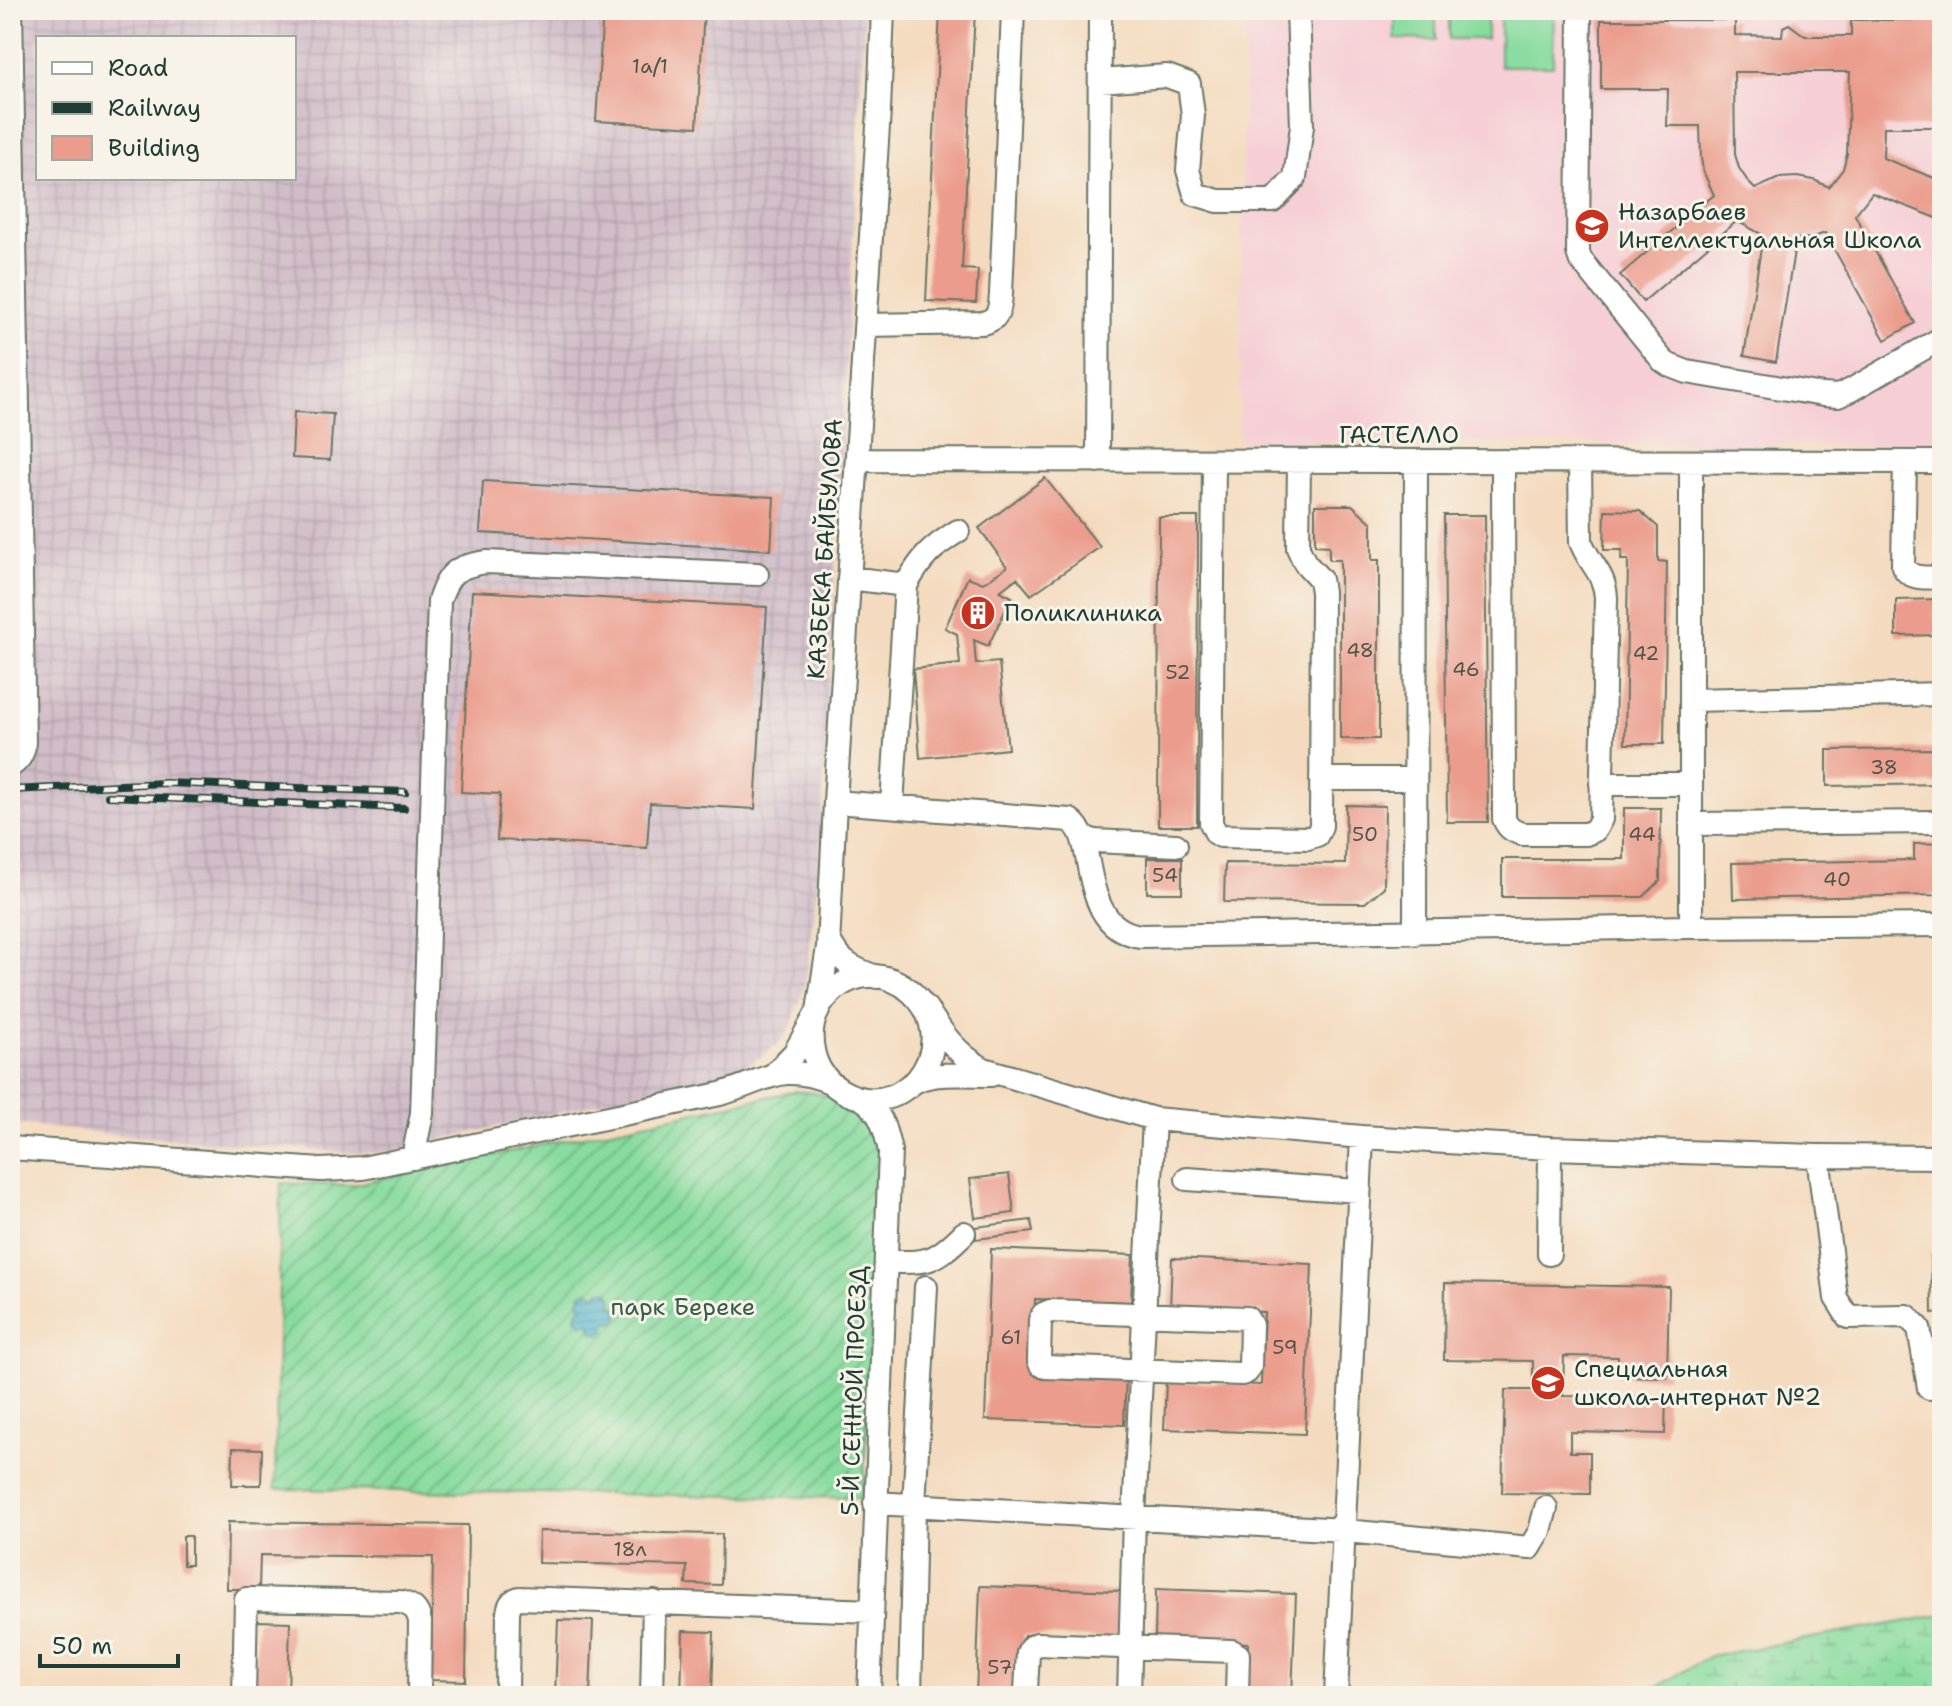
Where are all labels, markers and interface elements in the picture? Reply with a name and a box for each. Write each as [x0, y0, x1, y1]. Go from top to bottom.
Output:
legend [36, 36, 296, 180]
text: Road [108, 52, 168, 84]
house number: 1а/1 [632, 53, 668, 79]
text: Railway [108, 92, 201, 124]
text: Building [108, 132, 200, 164]
place label: Назарбаев Интеллектуальная Школа [1618, 196, 1921, 256]
school or university icon: Назарбаев Интеллектуальная Школа [1573, 207, 1611, 245]
street label: КАЗБЕКА БАЙБУЛОВА [800, 418, 850, 680]
street label: ГАСТЕЛЛО [1339, 419, 1459, 451]
building icon: Поликлиника [959, 594, 997, 632]
place label: Поликлиника [1004, 597, 1162, 629]
house number: 48 [1346, 637, 1374, 663]
house number: 42 [1633, 640, 1659, 666]
house number: 46 [1452, 656, 1480, 682]
house number: 52 [1165, 659, 1191, 685]
house number: 38 [1870, 754, 1898, 780]
house number: 50 [1352, 821, 1378, 847]
house number: 44 [1628, 821, 1656, 847]
house number: 54 [1152, 862, 1178, 888]
house number: 40 [1823, 866, 1851, 892]
street label: 5-Й СЕННОЙ ПРОЕЗД [834, 1265, 874, 1517]
park label: парк Береке [611, 1291, 755, 1323]
house number: 61 [1001, 1324, 1021, 1350]
house number: 59 [1272, 1334, 1298, 1360]
place label: Специальная школа-интернат №2 [1574, 1353, 1821, 1413]
school or university icon: Специальная школа-интернат №2 [1529, 1364, 1567, 1402]
house number: 18л [613, 1536, 647, 1562]
scale bar [40, 1618, 178, 1668]
text: 50 m [52, 1630, 112, 1662]
house number: 57 [987, 1654, 1013, 1680]

